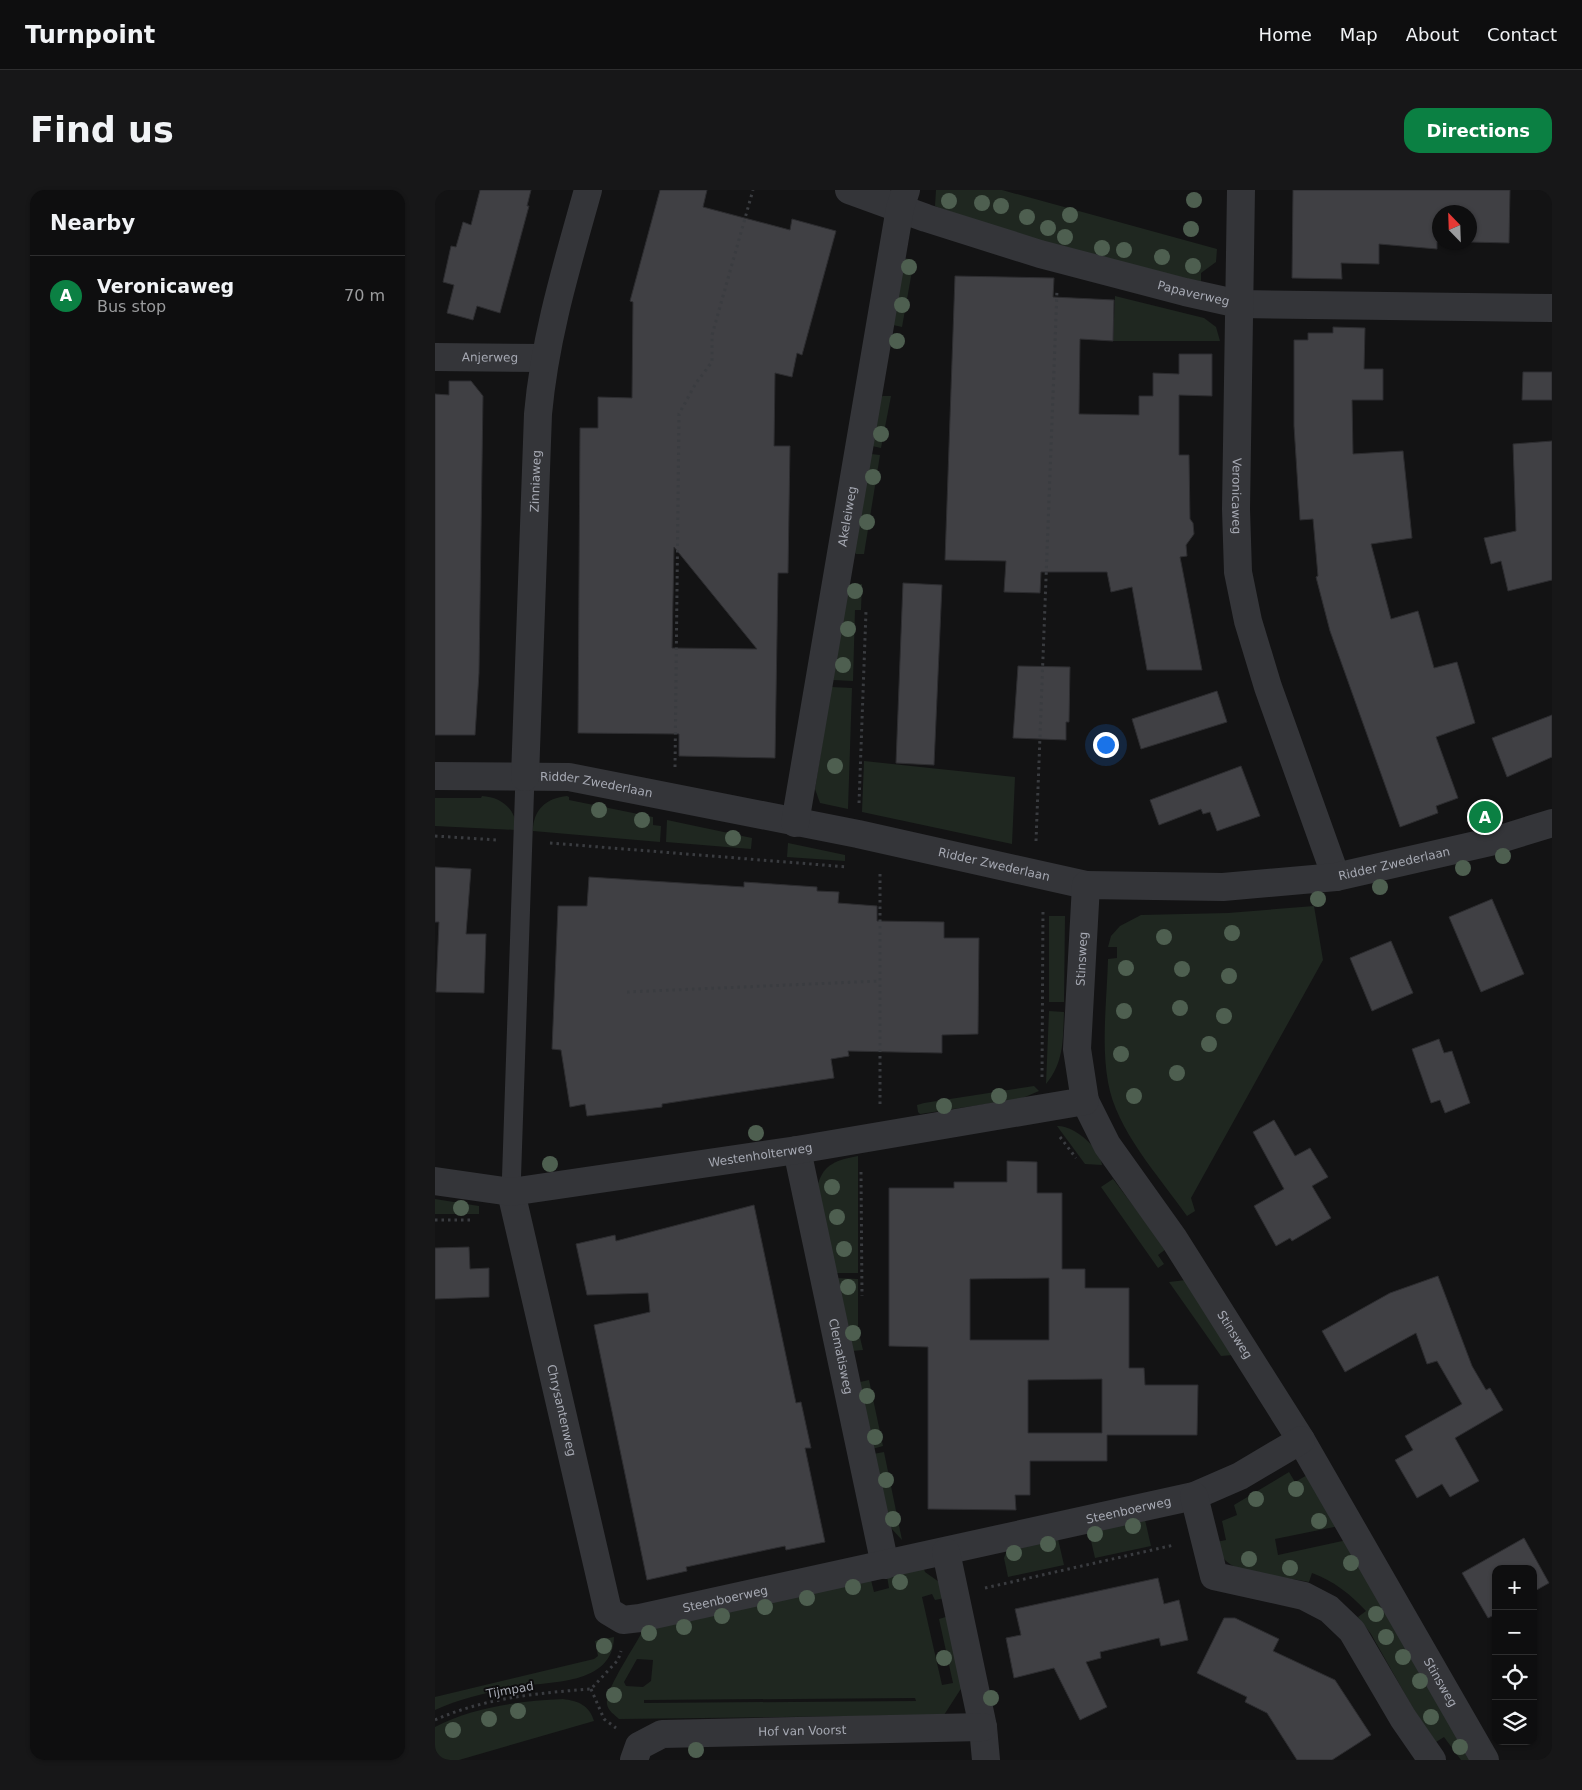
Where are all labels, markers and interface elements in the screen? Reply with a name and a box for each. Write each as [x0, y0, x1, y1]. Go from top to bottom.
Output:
text: Turnpoint [25, 21, 155, 49]
text: Home [1259, 24, 1312, 45]
text: Map [1340, 24, 1378, 45]
text: About [1406, 24, 1459, 45]
text: Contact [1487, 24, 1557, 45]
button: Directions [1404, 108, 1552, 153]
text: Find us [30, 110, 174, 150]
north arrow [1432, 205, 1477, 250]
text: Nearby [50, 211, 135, 235]
text: Veronicaweg [97, 275, 234, 297]
street label: Papaverweg [1156, 278, 1231, 309]
text: A [60, 286, 72, 305]
text: 70 m [344, 286, 385, 305]
text: Bus stop [97, 297, 166, 316]
street label: Anjerweg [462, 350, 518, 365]
street label: Zinniaweg [527, 450, 544, 513]
street label: Veronicaweg [1229, 458, 1244, 534]
street label: Akeleiweg [835, 485, 859, 548]
your location [1093, 732, 1119, 758]
street label: Ridder Zwederlaan [540, 770, 654, 800]
pin: A [1469, 798, 1501, 836]
street label: Ridder Zwederlaan [1337, 844, 1451, 883]
street label: Ridder Zwederlaan [937, 845, 1051, 884]
street label: Stinsweg [1073, 931, 1090, 986]
street label: Westenholterweg [708, 1140, 813, 1170]
street label: Stinsweg [1214, 1308, 1255, 1362]
street label: Clematisweg [826, 1317, 856, 1396]
street label: Chrysantenweg [544, 1363, 579, 1458]
street label: Steenboerweg [1085, 1494, 1173, 1527]
map controls [1492, 1565, 1537, 1745]
button: + [1492, 1565, 1537, 1610]
street label: Steenboerweg [681, 1583, 769, 1615]
button: − [1492, 1610, 1537, 1655]
street label: Stinsweg [1421, 1655, 1460, 1709]
button: locate [1492, 1655, 1537, 1700]
street label: Tijmpad [484, 1679, 535, 1701]
button: layers [1492, 1700, 1537, 1745]
street label: Hof van Voorst [758, 1723, 847, 1739]

